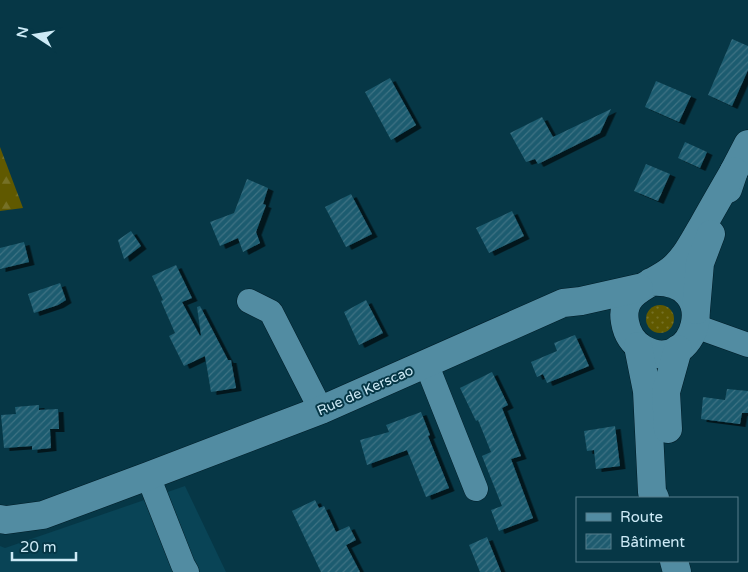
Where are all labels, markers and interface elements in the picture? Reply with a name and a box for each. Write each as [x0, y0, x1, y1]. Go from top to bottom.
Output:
north arrow [10, 10, 60, 60]
text: N [13, 25, 32, 40]
street label: Rue de Kerscao [314, 362, 416, 419]
legend [576, 497, 738, 562]
text: Route [620, 508, 663, 526]
scale bar [12, 530, 76, 562]
text: Bâtiment [620, 533, 685, 551]
text: 20 m [20, 538, 57, 556]

